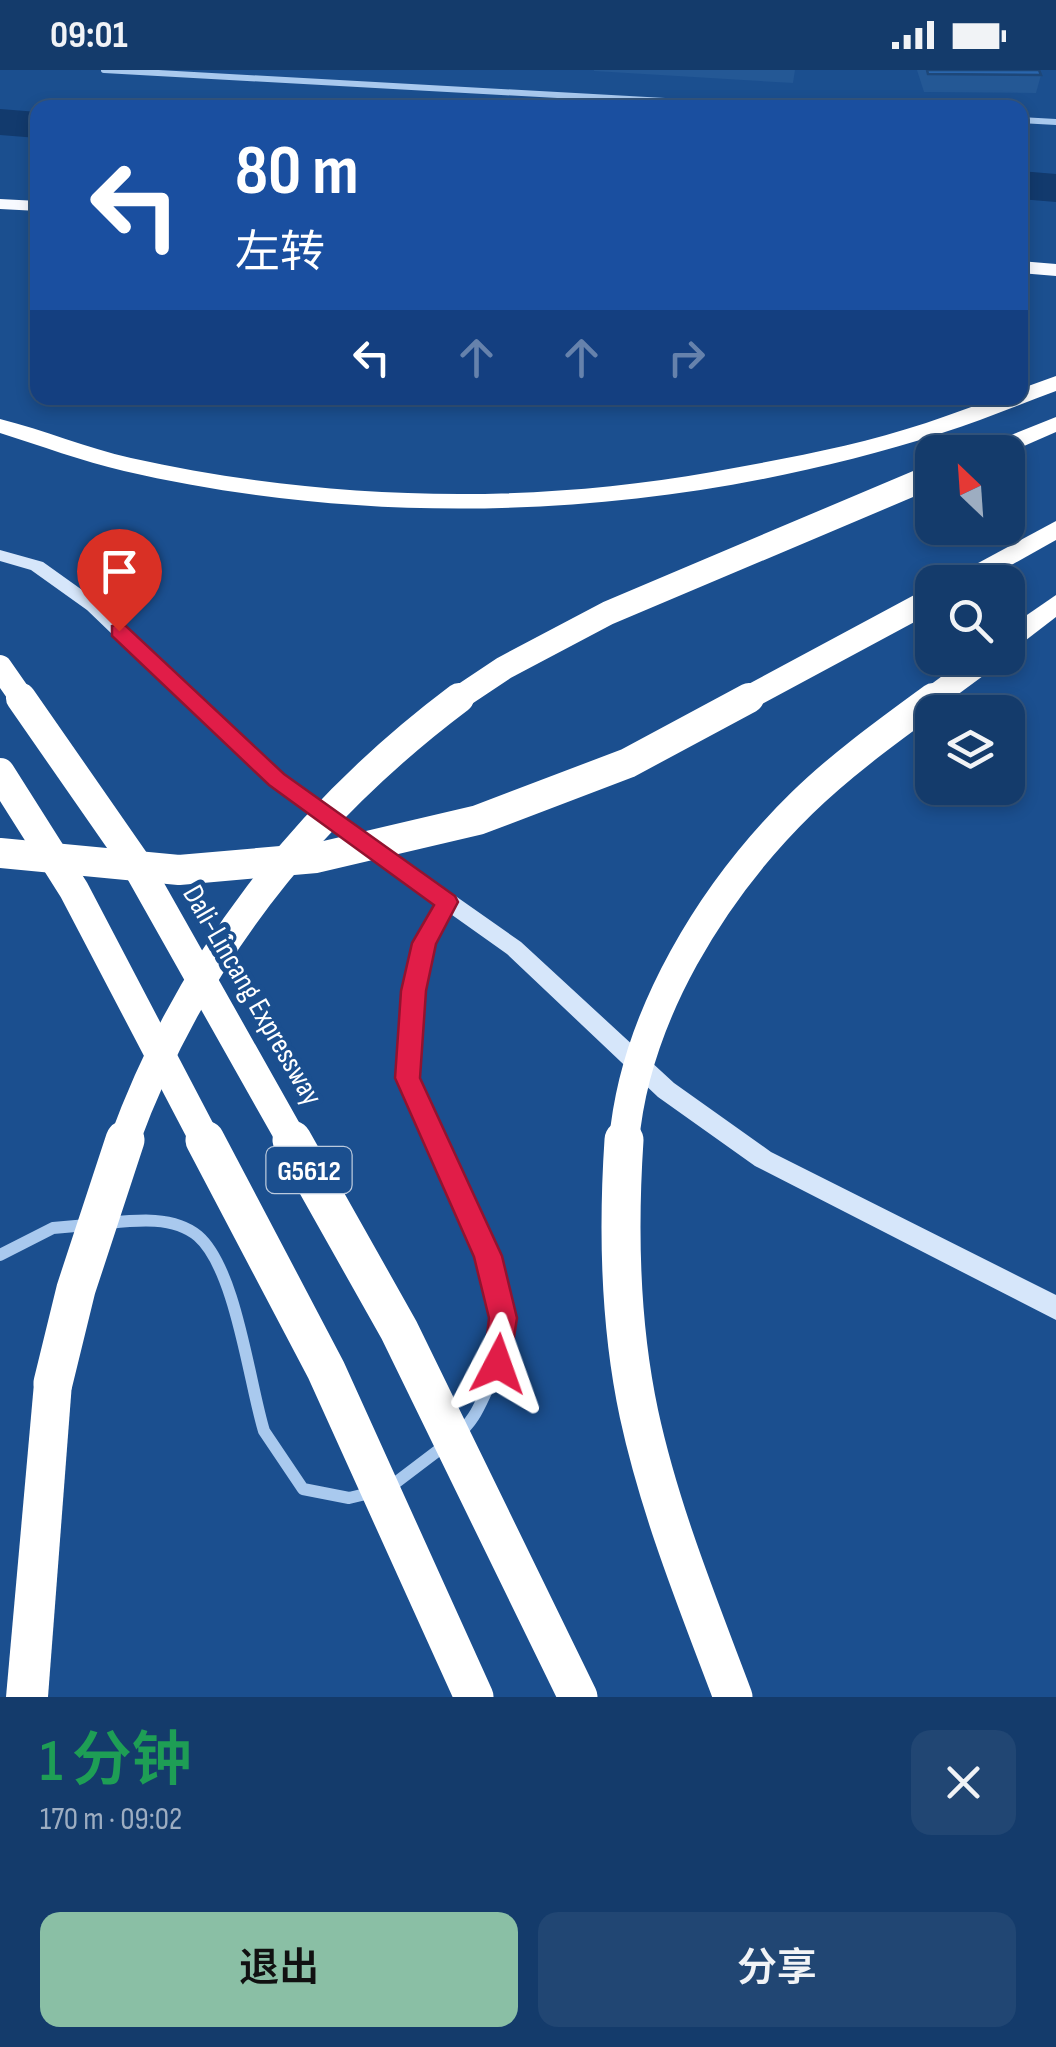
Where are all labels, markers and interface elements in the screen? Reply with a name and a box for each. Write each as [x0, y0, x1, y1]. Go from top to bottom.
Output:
text: 09:01 [50, 13, 128, 58]
text: 80 m [235, 130, 359, 214]
icon: left [70, 140, 200, 270]
text: 左转 [235, 226, 325, 281]
icon: left [344, 330, 399, 385]
icon: ahead [449, 330, 504, 385]
icon: ahead [554, 330, 609, 385]
icon: right [659, 330, 714, 385]
north arrow [915, 435, 1025, 545]
map controls [915, 435, 1025, 805]
pin [77, 529, 162, 632]
icon: arrive [92, 544, 147, 599]
button: search [915, 565, 1025, 675]
button: layers [915, 695, 1025, 805]
street label: Dali-Lincang Expressway [175, 879, 330, 1112]
road number: G5612 [266, 1147, 352, 1193]
position arrow [446, 1312, 550, 1416]
text: 1 分钟 [40, 1726, 192, 1798]
button: close [911, 1730, 1016, 1835]
text: 170 m · 09:02 [40, 1800, 182, 1839]
button: 退出 [40, 1912, 518, 2027]
button: 分享 [538, 1912, 1016, 2027]

